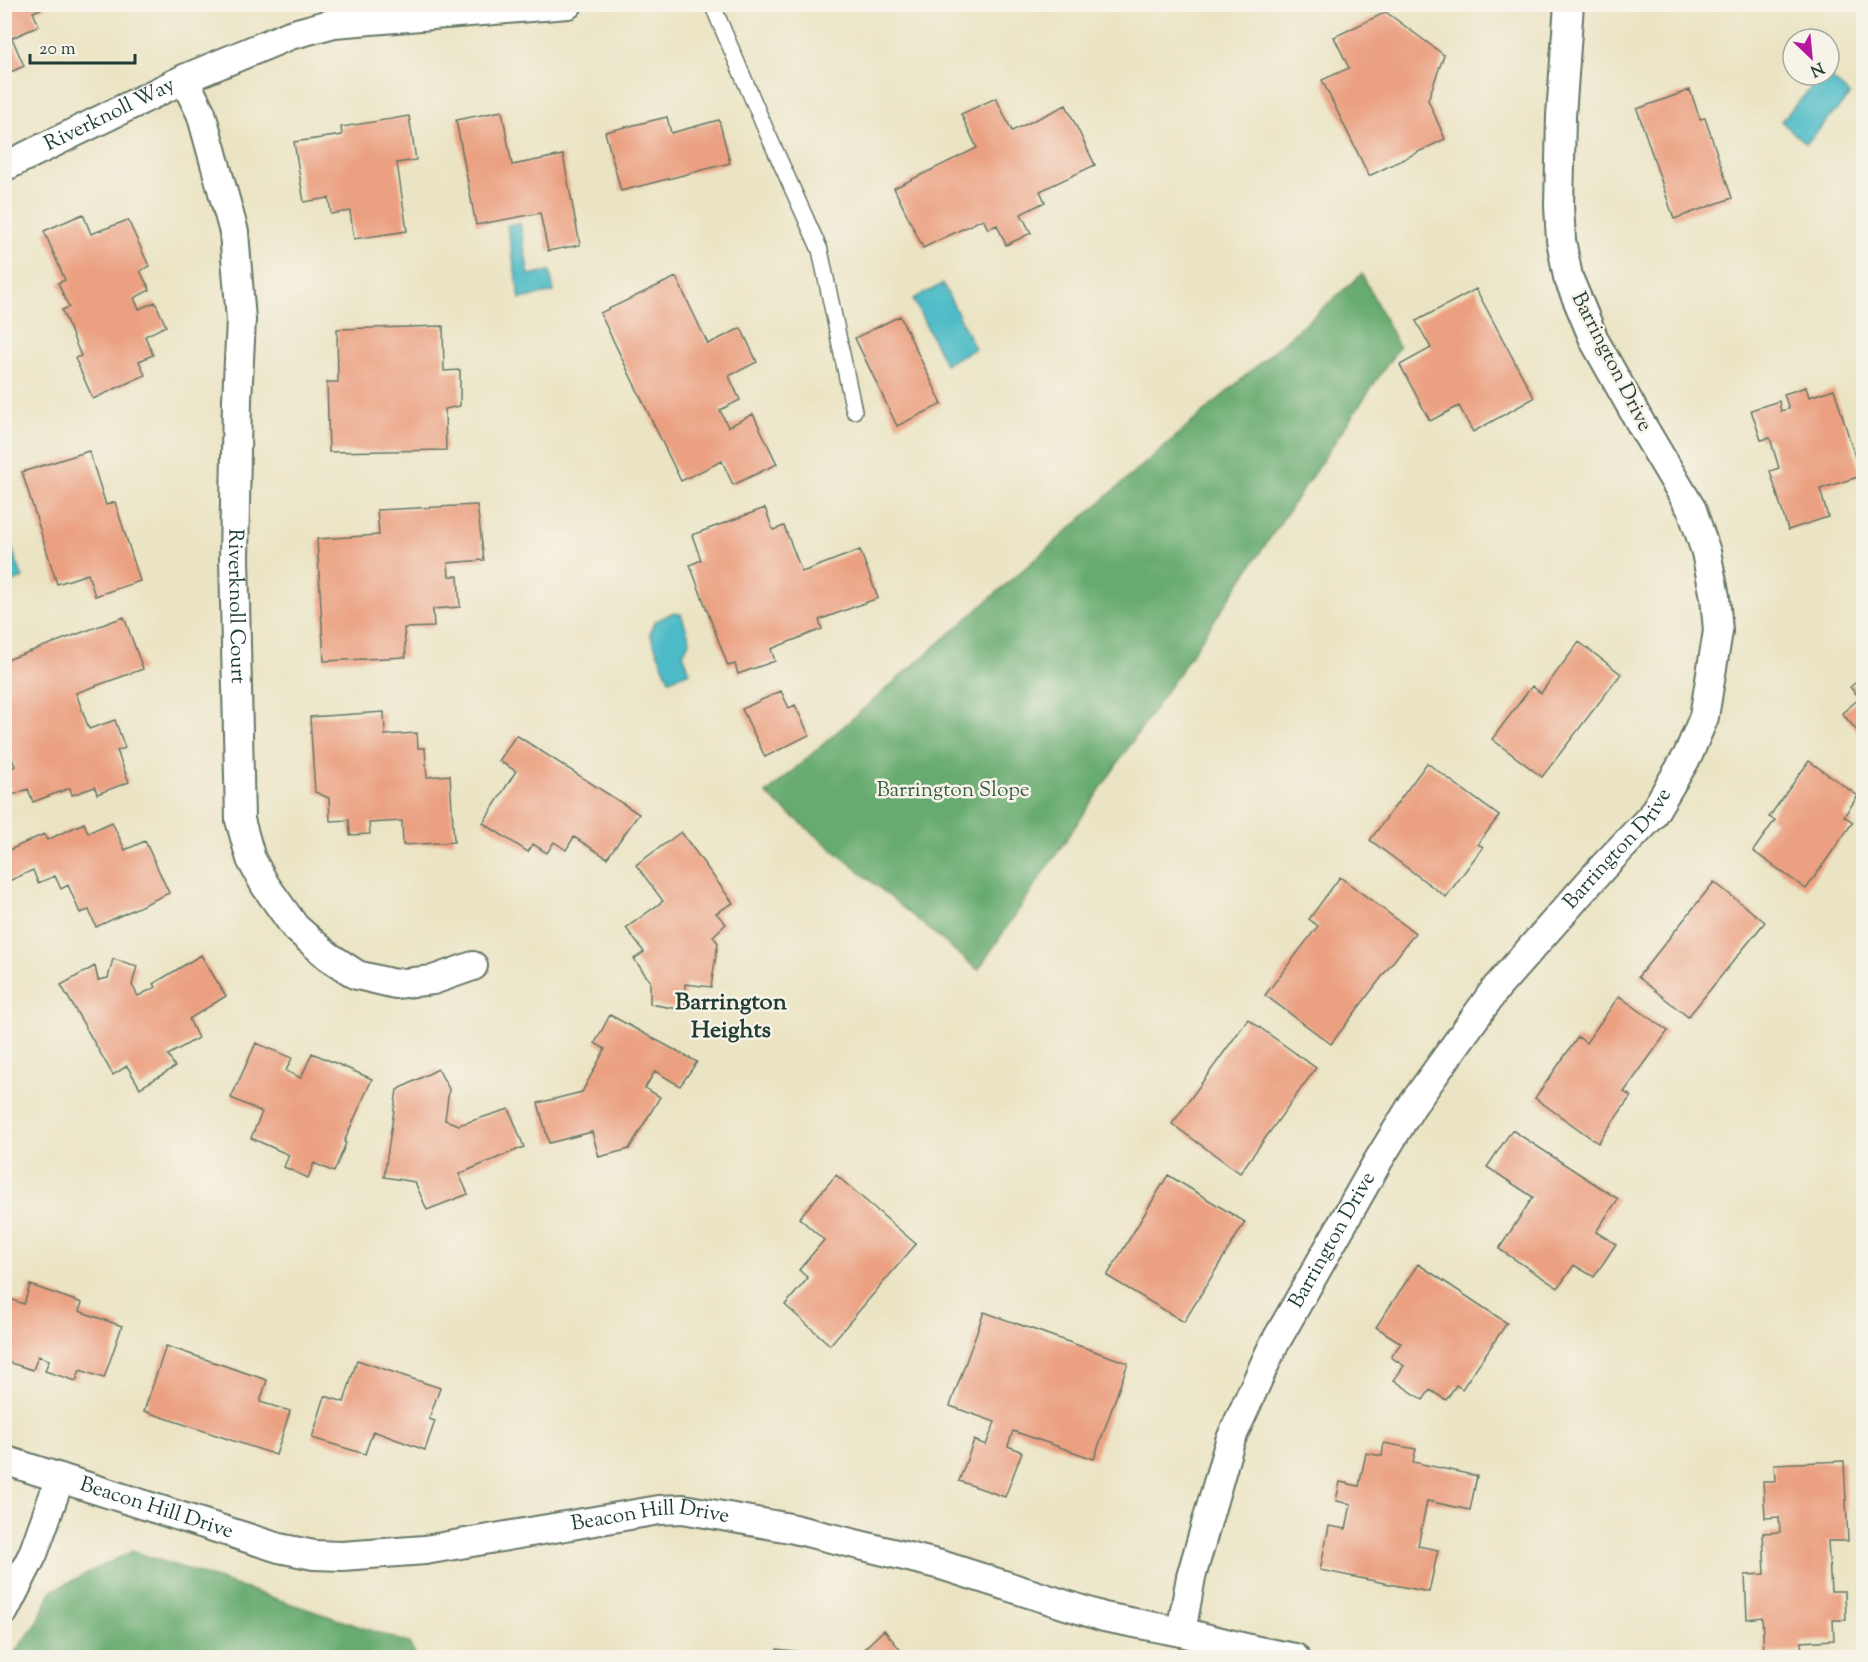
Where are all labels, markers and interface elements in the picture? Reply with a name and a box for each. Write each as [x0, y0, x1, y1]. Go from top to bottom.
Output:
scale bar [30, 27, 135, 65]
north arrow [1781, 27, 1841, 87]
text: 20 m [39, 37, 76, 63]
text: N [1805, 55, 1827, 81]
street label: Riverknoll Way [40, 70, 181, 160]
street label: Barrington Drive [1563, 287, 1659, 437]
street label: Riverknoll Court [219, 528, 252, 684]
park label: Barrington Slope [876, 776, 1030, 806]
street label: Barrington Drive [1557, 783, 1680, 917]
district label: Barrington Heights [675, 986, 788, 1048]
street label: Barrington Drive [1282, 1167, 1384, 1314]
street label: Beacon Hill Drive [76, 1470, 237, 1547]
street label: Beacon Hill Drive [569, 1494, 732, 1540]

